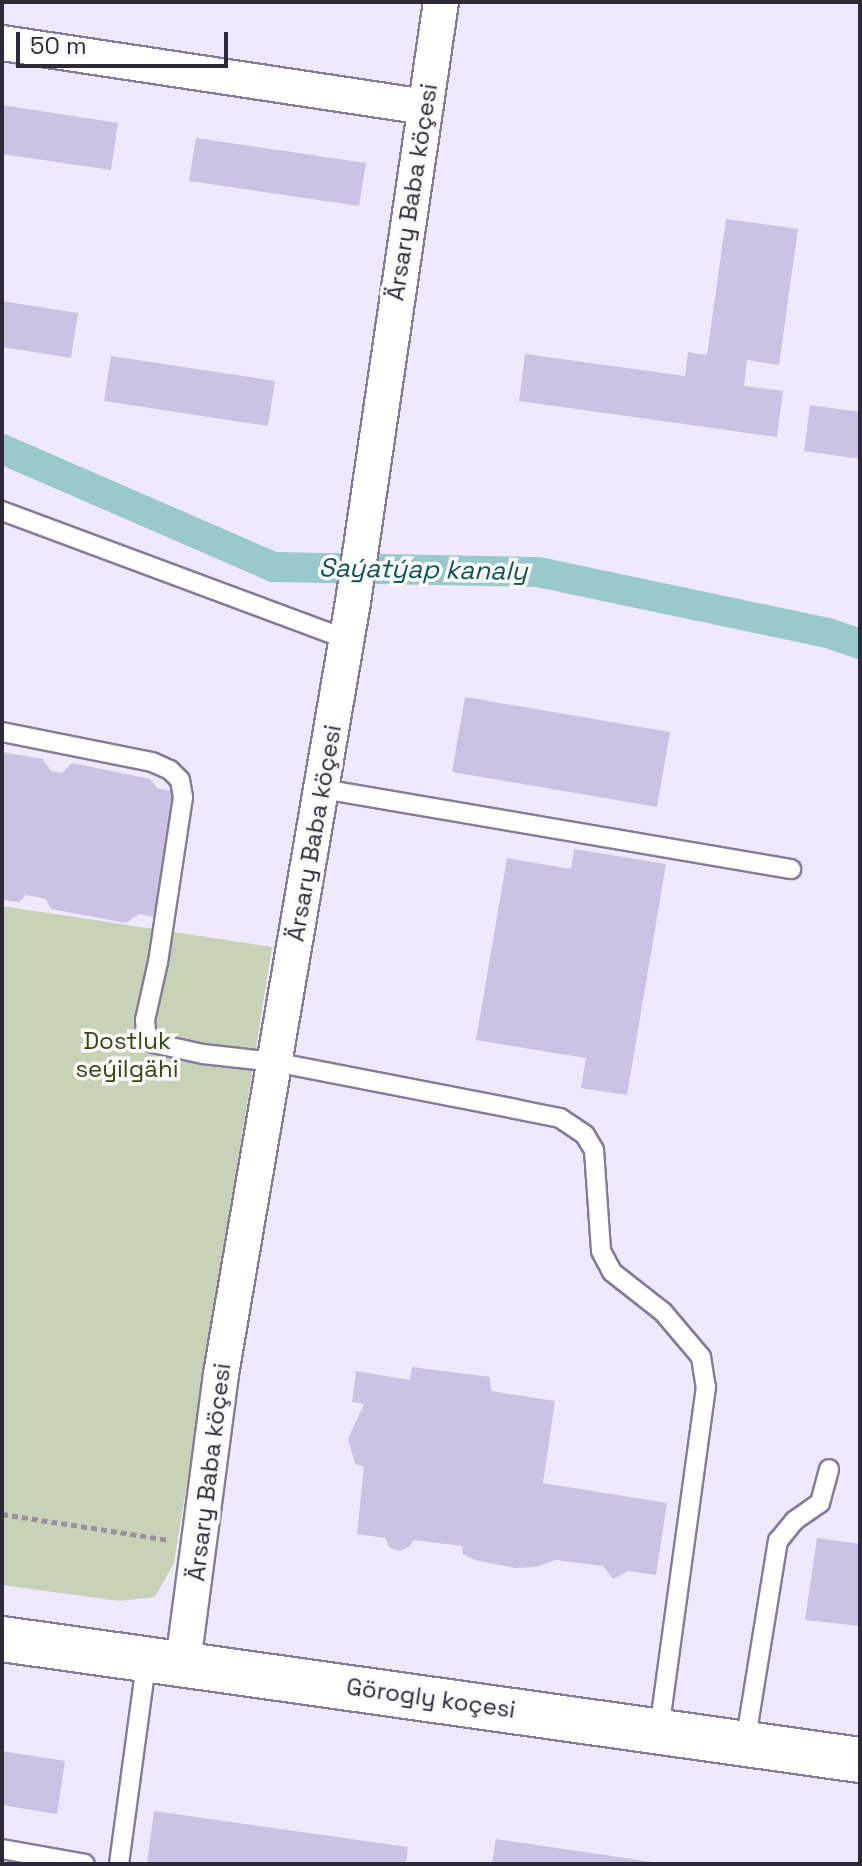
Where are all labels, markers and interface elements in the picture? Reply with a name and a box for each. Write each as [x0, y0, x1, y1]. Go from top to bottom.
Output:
scale bar [20, 16, 232, 66]
text: 50 m [30, 30, 87, 61]
street label: Ärsary Baba köçesi [381, 81, 443, 303]
water label: Saýatýap kanaly [318, 553, 528, 587]
street label: Ärsary Baba köçesi [281, 722, 347, 944]
park label: Dostluk seýilgähi [75, 1027, 179, 1083]
street label: Ärsary Baba köçesi [181, 1361, 237, 1583]
street label: Görogly koçesi [345, 1672, 517, 1724]

